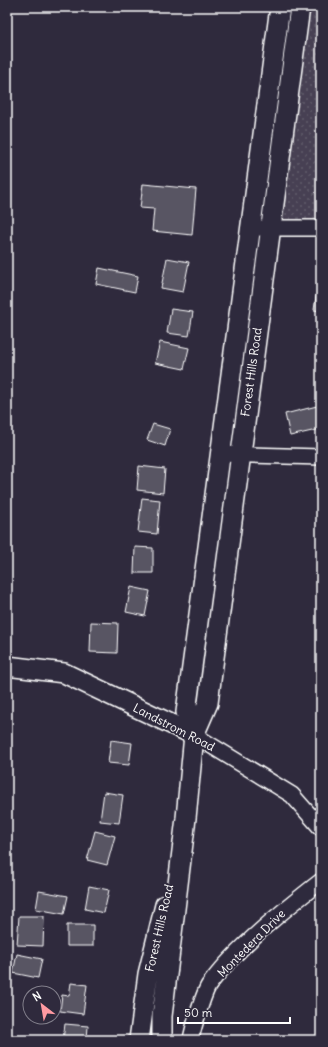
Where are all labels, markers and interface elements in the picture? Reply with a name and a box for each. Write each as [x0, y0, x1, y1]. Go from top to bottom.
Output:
street label: Forest Hills Road [237, 327, 265, 417]
street label: Landstrom Road [131, 700, 217, 754]
street label: Forest Hills Road [142, 883, 176, 973]
street label: Montedera Drive [214, 906, 288, 980]
north arrow [22, 985, 62, 1025]
text: N [30, 988, 44, 1004]
scale bar [178, 999, 290, 1025]
text: 50 m [184, 1005, 213, 1020]

